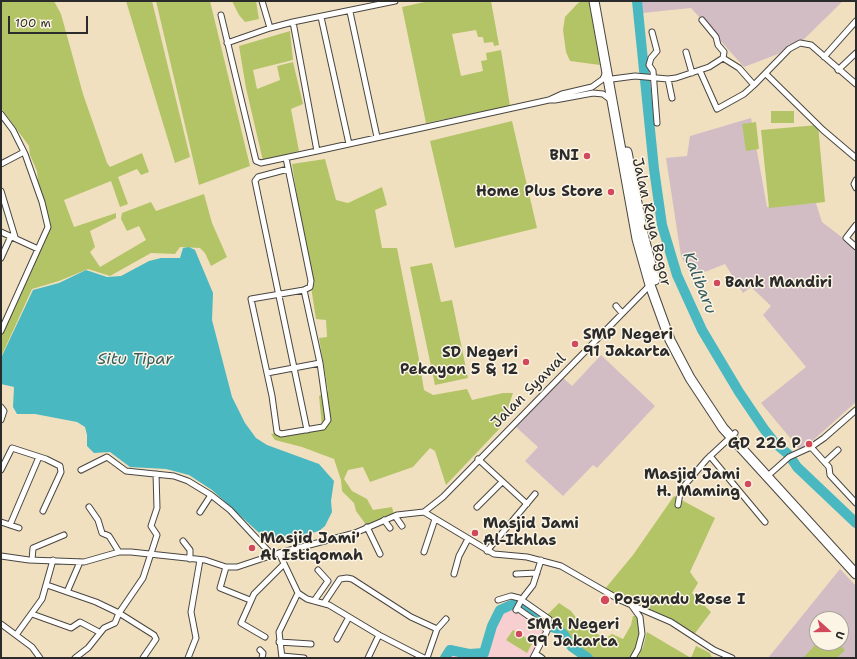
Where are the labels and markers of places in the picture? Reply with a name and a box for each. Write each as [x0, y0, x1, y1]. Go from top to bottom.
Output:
place label: BNI [549, 147, 579, 165]
marker: BNI [582, 151, 592, 161]
place label: Home Plus Store [476, 183, 603, 201]
marker: Home Plus Store [606, 187, 616, 197]
place label: Bank Mandiri [725, 274, 832, 292]
marker: Bank Mandiri [712, 278, 722, 288]
place label: SMP Negeri 91 Jakarta [583, 326, 673, 361]
marker: SMP Negeri 91 Jakarta [570, 339, 580, 349]
place label: SD Negeri Pekayon 5 & 12 [400, 344, 518, 379]
marker: SD Negeri Pekayon 5 & 12 [521, 357, 531, 367]
place label: GD 226 P [728, 435, 801, 453]
marker: GD 226 P [804, 439, 814, 449]
place label: Masjid Jami H. Maming [644, 466, 740, 501]
marker: Masjid Jami H. Maming [743, 479, 753, 489]
place label: Masjid Jami Al-Ikhlas [483, 515, 579, 550]
marker: Masjid Jami Al-Ikhlas [470, 528, 480, 538]
place label: Masjid Jami' Al Istiqomah [260, 530, 363, 565]
marker: Masjid Jami' Al Istiqomah [247, 543, 257, 553]
place label: Posyandu Rose I [614, 591, 745, 609]
marker: Posyandu Rose I [599, 594, 611, 606]
place label: SMA Negeri 99 Jakarta [527, 616, 619, 651]
marker: SMA Negeri 99 Jakarta [514, 629, 524, 639]

